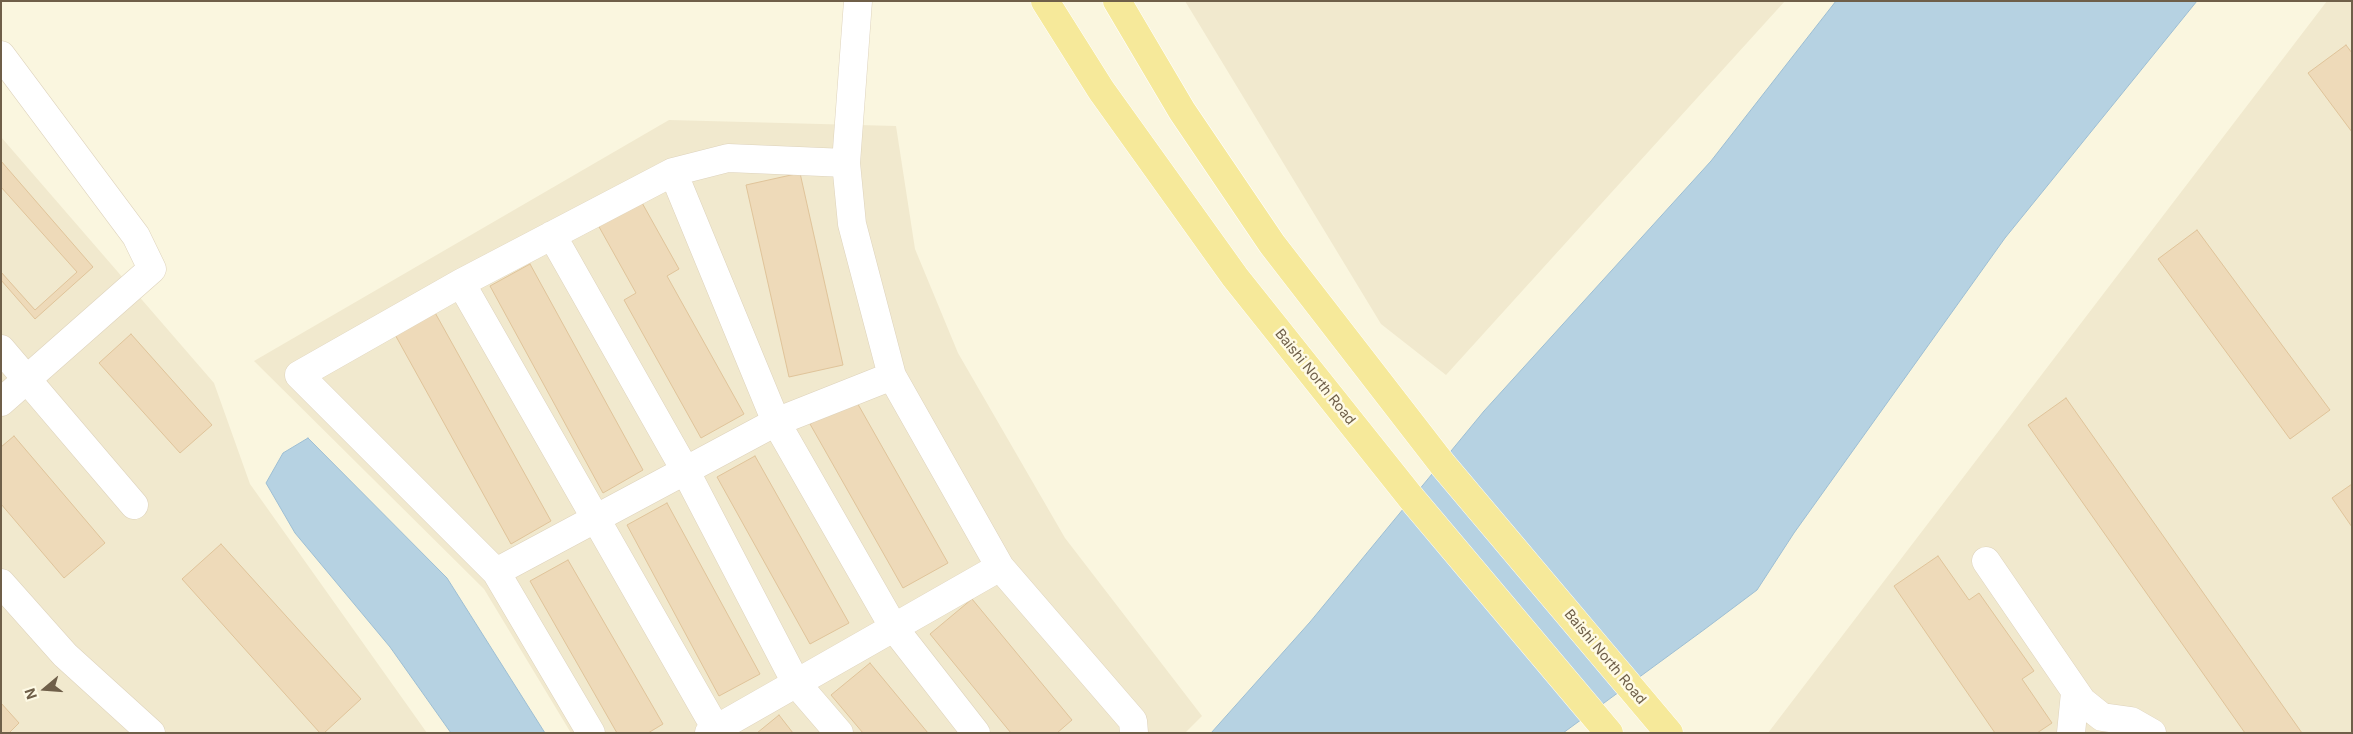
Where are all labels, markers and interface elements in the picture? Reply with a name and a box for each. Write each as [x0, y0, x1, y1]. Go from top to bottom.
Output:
street label: Baishi North Road [1271, 326, 1359, 428]
street label: Baishi North Road [1561, 606, 1649, 708]
north arrow [20, 664, 70, 714]
text: N [21, 686, 40, 701]

